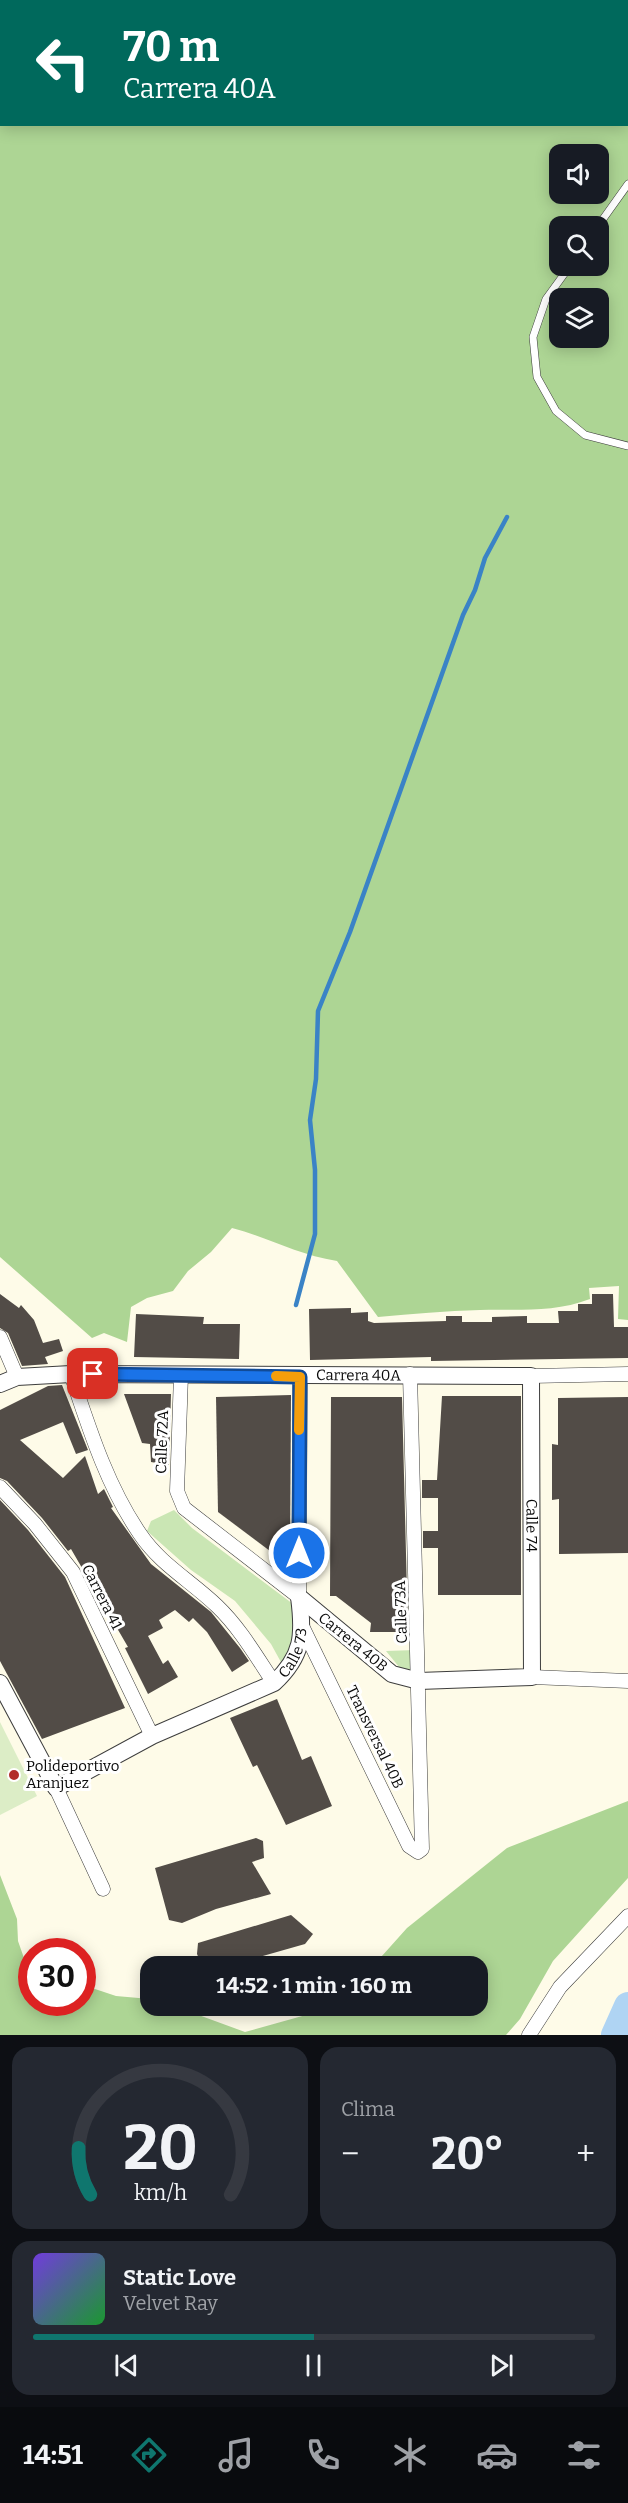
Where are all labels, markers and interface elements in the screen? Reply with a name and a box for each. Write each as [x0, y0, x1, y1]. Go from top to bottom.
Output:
text: 70 m [123, 22, 219, 72]
icon: left [24, 24, 102, 102]
text: Carrera 40A [123, 73, 276, 105]
map controls [549, 144, 609, 348]
button: sound [549, 144, 609, 204]
button: search [549, 216, 609, 276]
button: layers [549, 288, 609, 348]
pin [67, 1348, 118, 1399]
icon: arrive [76, 1357, 109, 1390]
street label: Carrera 40A [316, 1366, 401, 1384]
street label: Calle 72A [152, 1410, 172, 1474]
street label: Calle 74 [522, 1499, 541, 1553]
position arrow [267, 1521, 331, 1585]
street label: Carrera 41 [78, 1561, 126, 1633]
street label: Calle 73A [391, 1580, 411, 1644]
street label: Carrera 40B [315, 1609, 391, 1675]
street label: Calle 73 [274, 1627, 310, 1682]
street label: Transversal 40B [342, 1683, 408, 1791]
place label: Polideportivo Aranjuez [26, 1757, 119, 1792]
marker: Polideportivo Aranjuez [7, 1768, 21, 1782]
speed limit sign: 30 [18, 1938, 96, 2016]
text: 14:52 · 1 min · 160 m [216, 1972, 412, 1999]
text: Clima [341, 2097, 395, 2121]
text: 20 [123, 2111, 197, 2186]
text: 20° [431, 2127, 504, 2181]
text: − [341, 2134, 359, 2174]
text: + [576, 2134, 595, 2174]
text: km/h [133, 2180, 187, 2206]
text: Static Love [123, 2264, 236, 2291]
text: Velvet Ray [123, 2291, 218, 2315]
icon: previous [110, 2349, 143, 2382]
icon: pause [297, 2349, 330, 2382]
icon: next [485, 2349, 518, 2382]
icon: directions [128, 2434, 170, 2476]
icon: music [215, 2434, 257, 2476]
icon: phone [302, 2434, 344, 2476]
icon: climate [389, 2434, 431, 2476]
icon: car [476, 2434, 518, 2476]
icon: filters [563, 2434, 605, 2476]
text: 14:51 [23, 2439, 83, 2471]

